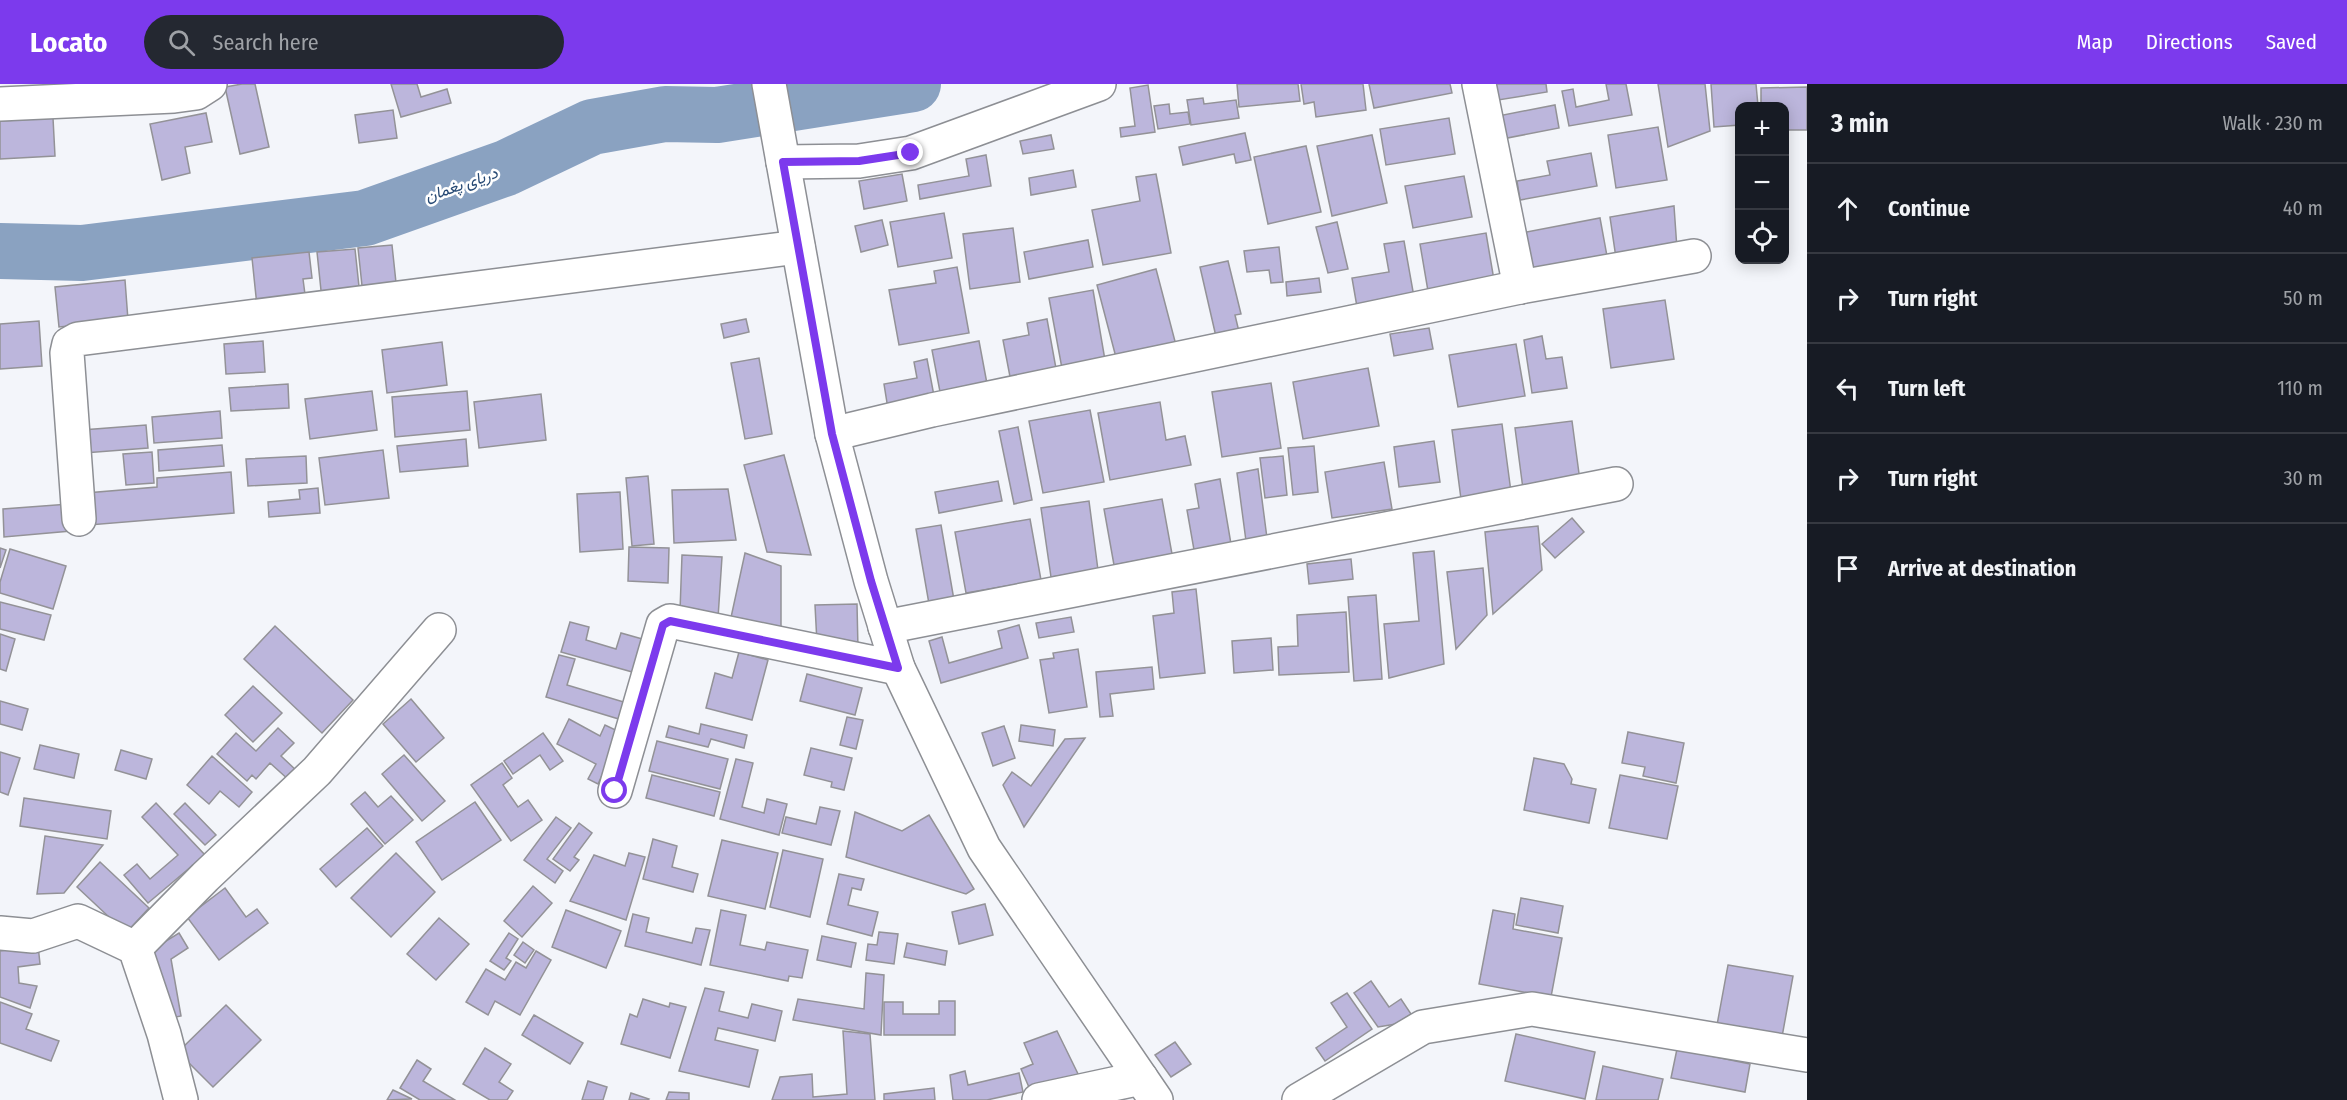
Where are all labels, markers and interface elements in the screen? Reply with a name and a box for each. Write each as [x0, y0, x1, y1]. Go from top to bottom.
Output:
search box [144, 15, 564, 69]
text: Locato [30, 26, 108, 59]
icon: search [165, 26, 198, 59]
text: Search here [213, 29, 319, 56]
text: Map [2076, 29, 2113, 55]
text: Directions [2146, 29, 2233, 55]
text: Saved [2266, 29, 2317, 55]
map controls [1735, 102, 1789, 264]
button: + [1735, 102, 1789, 156]
text: 3 min [1831, 108, 1889, 139]
text: Walk · 230 m [2222, 111, 2323, 135]
route end [897, 139, 923, 165]
button: − [1735, 156, 1789, 210]
water label: دریای پغمان [422, 163, 501, 208]
icon: ahead [1831, 192, 1864, 225]
text: Continue [1888, 195, 1970, 222]
text: 40 m [2283, 196, 2323, 220]
button: locate [1735, 210, 1789, 264]
icon: right [1831, 282, 1864, 315]
text: Turn right [1888, 285, 1977, 312]
text: 50 m [2283, 286, 2323, 310]
icon: left [1831, 372, 1864, 405]
text: Turn left [1888, 375, 1966, 402]
text: 110 m [2277, 376, 2323, 400]
icon: right [1831, 462, 1864, 495]
text: Turn right [1888, 465, 1977, 492]
text: 30 m [2283, 466, 2323, 490]
icon: arrive [1831, 552, 1864, 585]
text: Arrive at destination [1888, 555, 2076, 582]
route start [601, 777, 627, 803]

